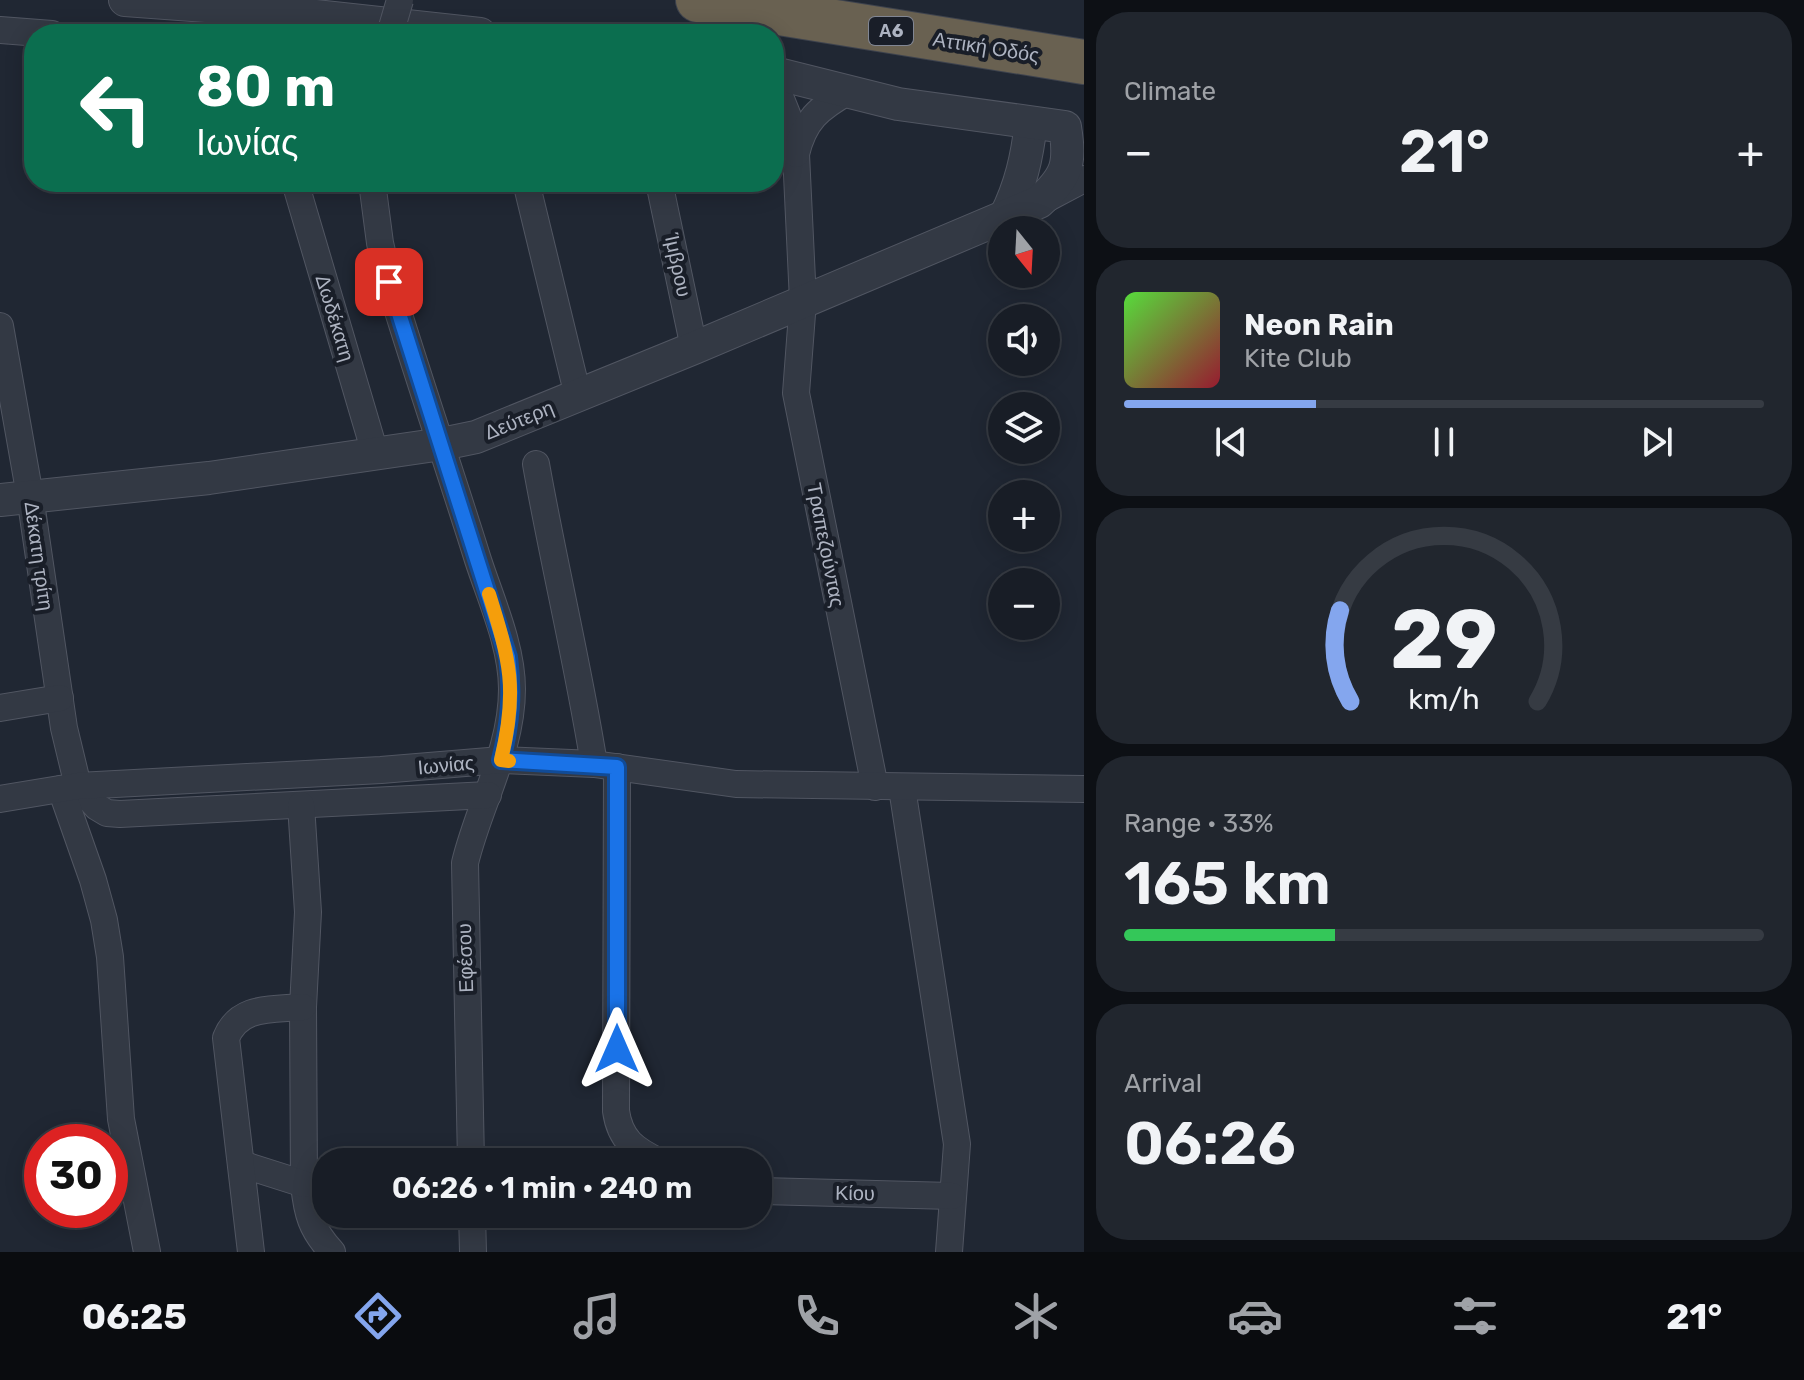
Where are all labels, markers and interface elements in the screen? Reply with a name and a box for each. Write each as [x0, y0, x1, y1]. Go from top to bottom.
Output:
road number: Α6 [869, 17, 913, 45]
street label: Αττική Οδός [931, 27, 1041, 67]
text: 80 m [196, 54, 335, 120]
icon: left [64, 56, 168, 160]
text: Climate [1124, 76, 1216, 107]
text: 21° [1399, 116, 1490, 187]
text: Ιωνίας [196, 121, 298, 164]
text: − [1124, 126, 1153, 178]
text: + [1737, 126, 1764, 178]
north arrow [988, 216, 1060, 288]
map controls [988, 216, 1060, 640]
street label: Ίμβρου [659, 230, 696, 299]
pin [355, 248, 423, 316]
icon: arrive [367, 260, 411, 304]
street label: Δωδέκατη [310, 272, 360, 364]
button: sound [988, 304, 1060, 376]
text: Neon Rain [1244, 307, 1394, 343]
text: Kite Club [1244, 343, 1352, 374]
button: layers [988, 392, 1060, 464]
street label: Δεύτερη [481, 395, 557, 445]
icon: previous [1209, 420, 1253, 464]
icon: pause [1422, 420, 1466, 464]
icon: next [1635, 420, 1679, 464]
button: + [988, 480, 1060, 552]
street label: Τραπεζούντας [802, 481, 850, 610]
street label: Δέκατη τρίτη [19, 500, 59, 612]
button: − [988, 568, 1060, 640]
text: 29 [1390, 590, 1498, 689]
text: km/h [1408, 682, 1480, 716]
street label: Ιωνίας [417, 751, 476, 779]
text: Range · 33% [1124, 808, 1274, 839]
text: 165 km [1124, 848, 1331, 919]
street label: Εφέσου [452, 923, 478, 993]
position arrow [575, 1007, 659, 1091]
text: Arrival [1124, 1068, 1202, 1099]
text: 06:26 [1124, 1108, 1296, 1179]
speed limit sign: 30 [24, 1124, 128, 1228]
text: 06:26 · 1 min · 240 m [392, 1170, 692, 1206]
street label: Κίου [835, 1181, 875, 1205]
icon: directions [350, 1288, 406, 1344]
icon: music [569, 1288, 625, 1344]
icon: phone [789, 1288, 845, 1344]
icon: climate [1008, 1288, 1064, 1344]
icon: car [1227, 1288, 1283, 1344]
icon: filters [1447, 1288, 1503, 1344]
text: 06:25 [82, 1295, 187, 1338]
text: 21° [1666, 1295, 1722, 1338]

